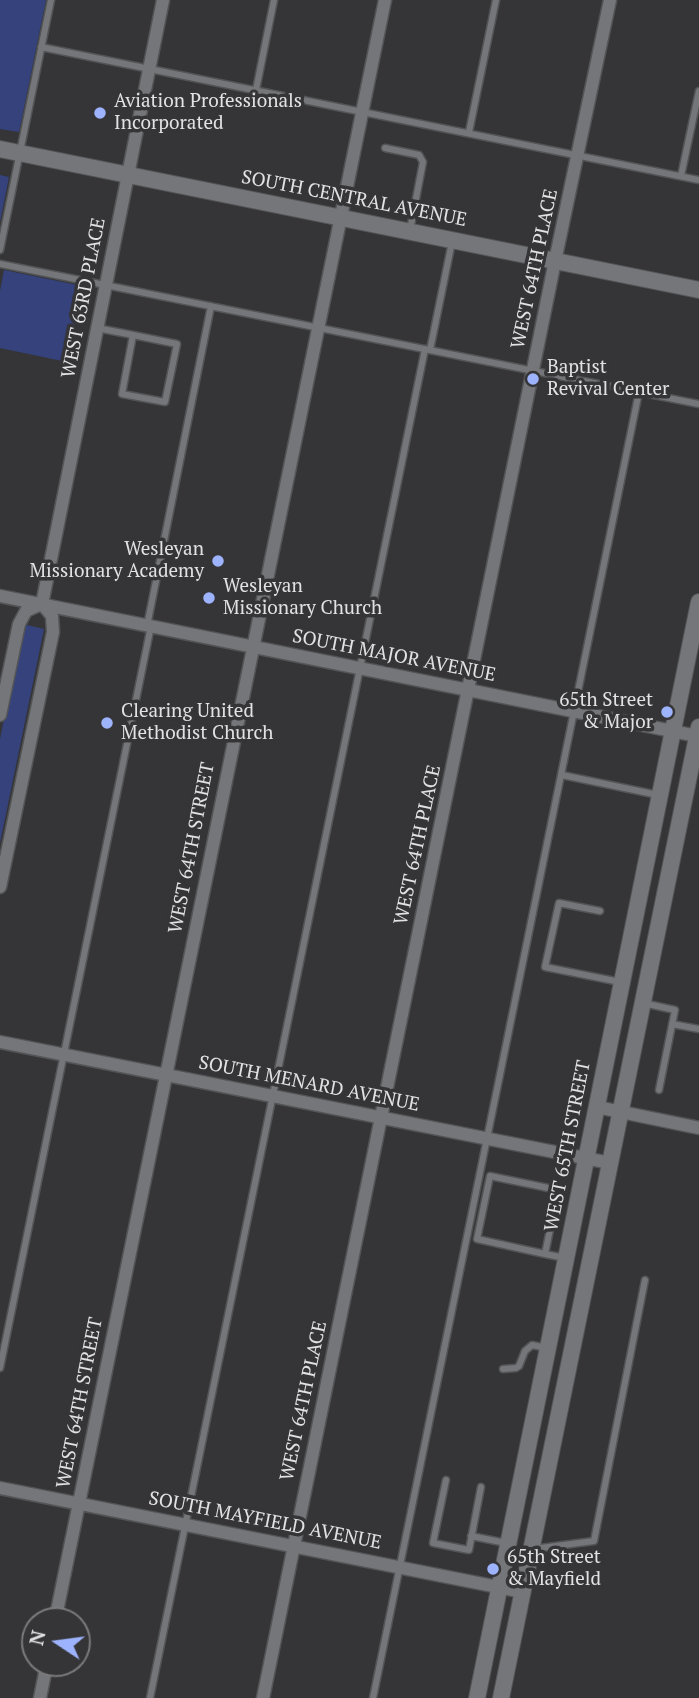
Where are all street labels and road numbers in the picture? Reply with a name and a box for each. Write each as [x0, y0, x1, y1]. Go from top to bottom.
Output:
street label: SOUTH CENTRAL AVENUE [239, 166, 469, 232]
street label: WEST 64TH PLACE [507, 187, 563, 351]
street label: WEST 63RD PLACE [57, 216, 111, 380]
street label: SOUTH MAJOR AVENUE [290, 625, 498, 687]
street label: WEST 64TH STREET [164, 761, 220, 935]
street label: WEST 64TH PLACE [390, 763, 446, 927]
street label: SOUTH MENARD AVENUE [197, 1051, 421, 1117]
street label: WEST 65TH STREET [540, 1059, 596, 1233]
street label: WEST 64TH STREET [52, 1316, 108, 1490]
street label: WEST 64TH PLACE [276, 1319, 332, 1483]
street label: SOUTH MAYFIELD AVENUE [147, 1487, 383, 1555]

